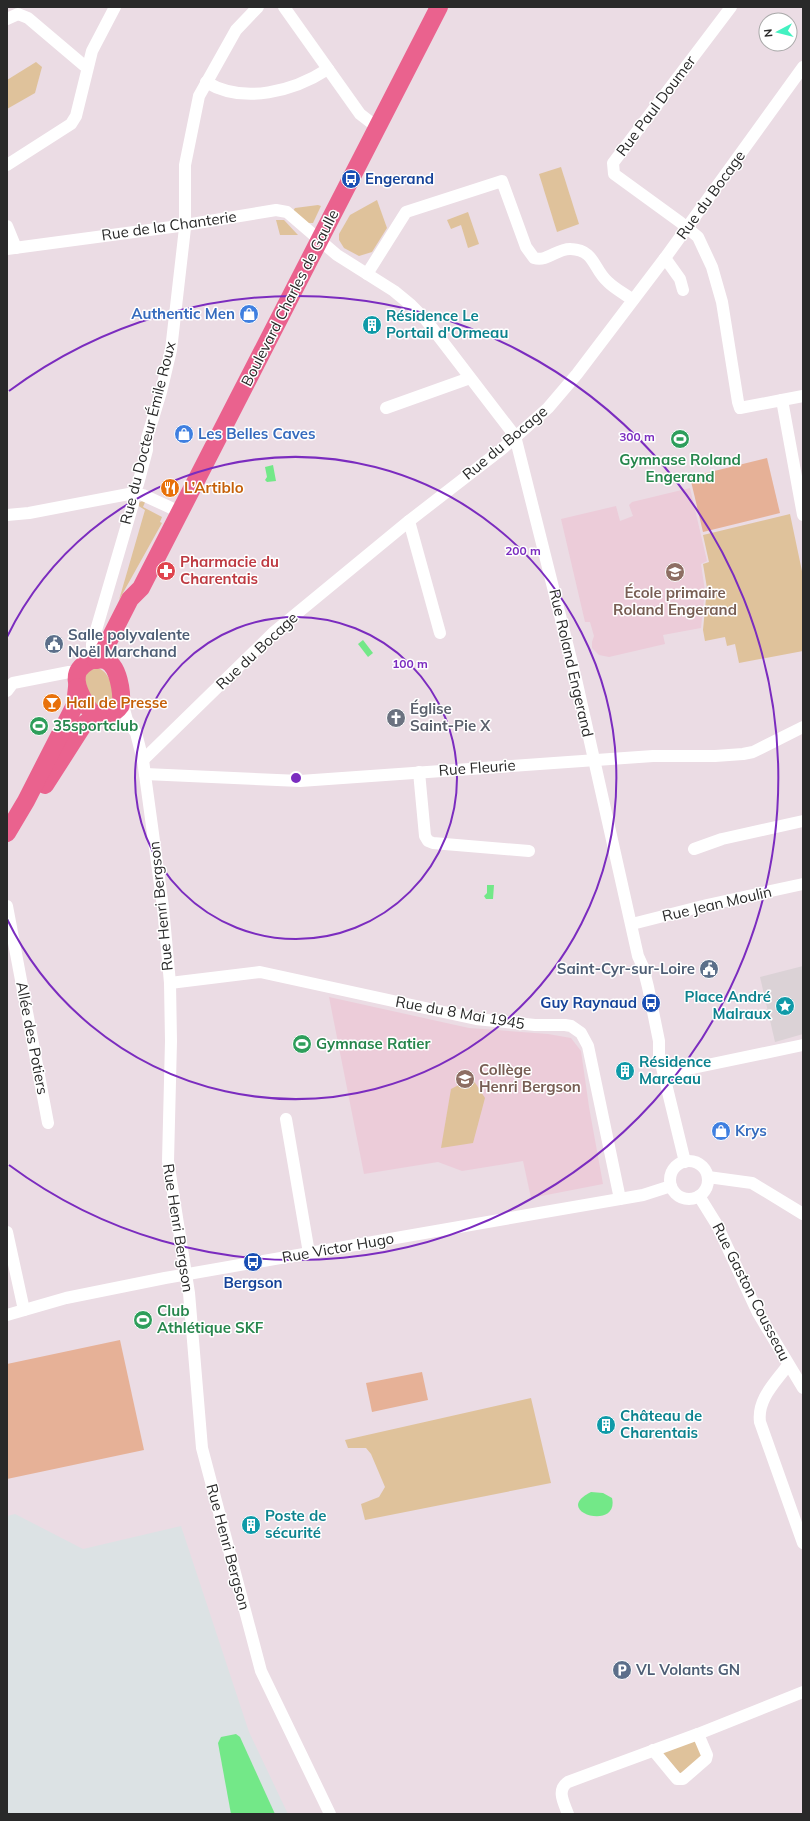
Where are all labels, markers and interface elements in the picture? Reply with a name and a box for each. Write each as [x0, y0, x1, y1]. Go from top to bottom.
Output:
north arrow [758, 12, 798, 52]
text: N [761, 28, 776, 38]
street label: Rue Paul Doumer [612, 51, 700, 160]
street label: Rue du Bocage [672, 147, 749, 243]
bus stop icon: Engerand [340, 168, 362, 190]
place label: Engerand [365, 169, 434, 188]
street label: Boulevard Charles de Gaulle [237, 206, 342, 389]
street label: Rue de la Chanterie [100, 207, 238, 244]
shop icon: Authentic Men [238, 303, 260, 325]
place label: Authentic Men [131, 304, 235, 323]
place label: Résidence Le Portail d'Ormeau [386, 306, 508, 342]
building icon: Résidence Le Portail d'Ormeau [361, 314, 383, 336]
street label: Rue du Docteur Émile Roux [116, 339, 179, 526]
street label: Rue du Bocage [458, 402, 551, 484]
shop icon: Les Belles Caves [173, 423, 195, 445]
place label: Les Belles Caves [198, 424, 315, 443]
sports icon: Gymnase Roland Engerand [669, 428, 691, 450]
text: 300 m [619, 429, 655, 444]
place label: Gymnase Roland Engerand [619, 450, 741, 486]
restaurant icon: L’Artiblo [159, 477, 181, 499]
place label: L’Artiblo [184, 478, 244, 497]
text: 200 m [505, 543, 541, 558]
place label: Pharmacie du Charentais [180, 552, 279, 588]
pharmacy icon: Pharmacie du Charentais [155, 560, 177, 582]
school or university icon: École primaire Roland Engerand [664, 561, 686, 583]
place label: École primaire Roland Engerand [613, 583, 737, 619]
street label: Rue Roland Engerand [545, 587, 598, 739]
street label: Rue du Bocage [212, 608, 302, 693]
place label: Salle polyvalente Noël Marchand [68, 625, 190, 661]
public building icon: Salle polyvalente Noël Marchand [43, 633, 65, 655]
text: 100 m [392, 656, 428, 671]
bar icon: Hall de Presse [41, 692, 63, 714]
place label: Hall de Presse [66, 693, 168, 712]
place label: Église Saint-Pie X [410, 699, 491, 735]
church icon: Église Saint-Pie X [385, 707, 407, 729]
sports icon: 35sportclub [28, 715, 50, 737]
place label: 35sportclub [53, 716, 138, 735]
street label: Rue Fleurie [438, 755, 516, 780]
centre of rings [289, 771, 303, 785]
street label: Rue Henri Bergson [144, 840, 177, 972]
street label: Rue Jean Moulin [660, 882, 774, 925]
public building icon: Saint-Cyr-sur-Loire [698, 958, 720, 980]
place label: Saint-Cyr-sur-Loire [557, 959, 695, 978]
street label: Allée des Potiers [12, 980, 53, 1096]
place label: Place André Malraux [684, 987, 772, 1023]
street label: Rue du 8 Mai 1945 [394, 992, 526, 1033]
bus stop icon: Guy Raynaud [640, 992, 662, 1014]
place label: Guy Raynaud [540, 993, 637, 1012]
place icon: Place André Malraux [774, 995, 796, 1017]
sports icon: Gymnase Ratier [291, 1033, 313, 1055]
place label: Gymnase Ratier [316, 1034, 430, 1053]
place label: Résidence Marceau [639, 1052, 711, 1088]
place label: Collège Henri Bergson [479, 1060, 581, 1096]
building icon: Résidence Marceau [614, 1060, 636, 1082]
school or university icon: Collège Henri Bergson [454, 1068, 476, 1090]
shop icon: Krys [710, 1120, 732, 1142]
place label: Krys [735, 1121, 767, 1140]
street label: Rue Henri Bergson [159, 1162, 198, 1294]
street label: Rue Gaston Cousseau [708, 1219, 795, 1364]
street label: Rue Victor Hugo [280, 1228, 395, 1267]
bus stop icon: Bergson [242, 1251, 264, 1273]
place label: Bergson [223, 1273, 283, 1292]
place label: Club Athlétique SKF [157, 1301, 264, 1337]
sports icon: Club Athlétique SKF [132, 1309, 154, 1331]
place label: Château de Charentais [620, 1406, 702, 1442]
building icon: Château de Charentais [595, 1414, 617, 1436]
street label: Rue Henri Bergson [202, 1482, 254, 1612]
place label: Poste de sécurité [265, 1506, 326, 1542]
building icon: Poste de sécurité [240, 1514, 262, 1536]
parking icon: VL Volants GN [611, 1659, 633, 1681]
place label: VL Volants GN [635, 1660, 740, 1679]

